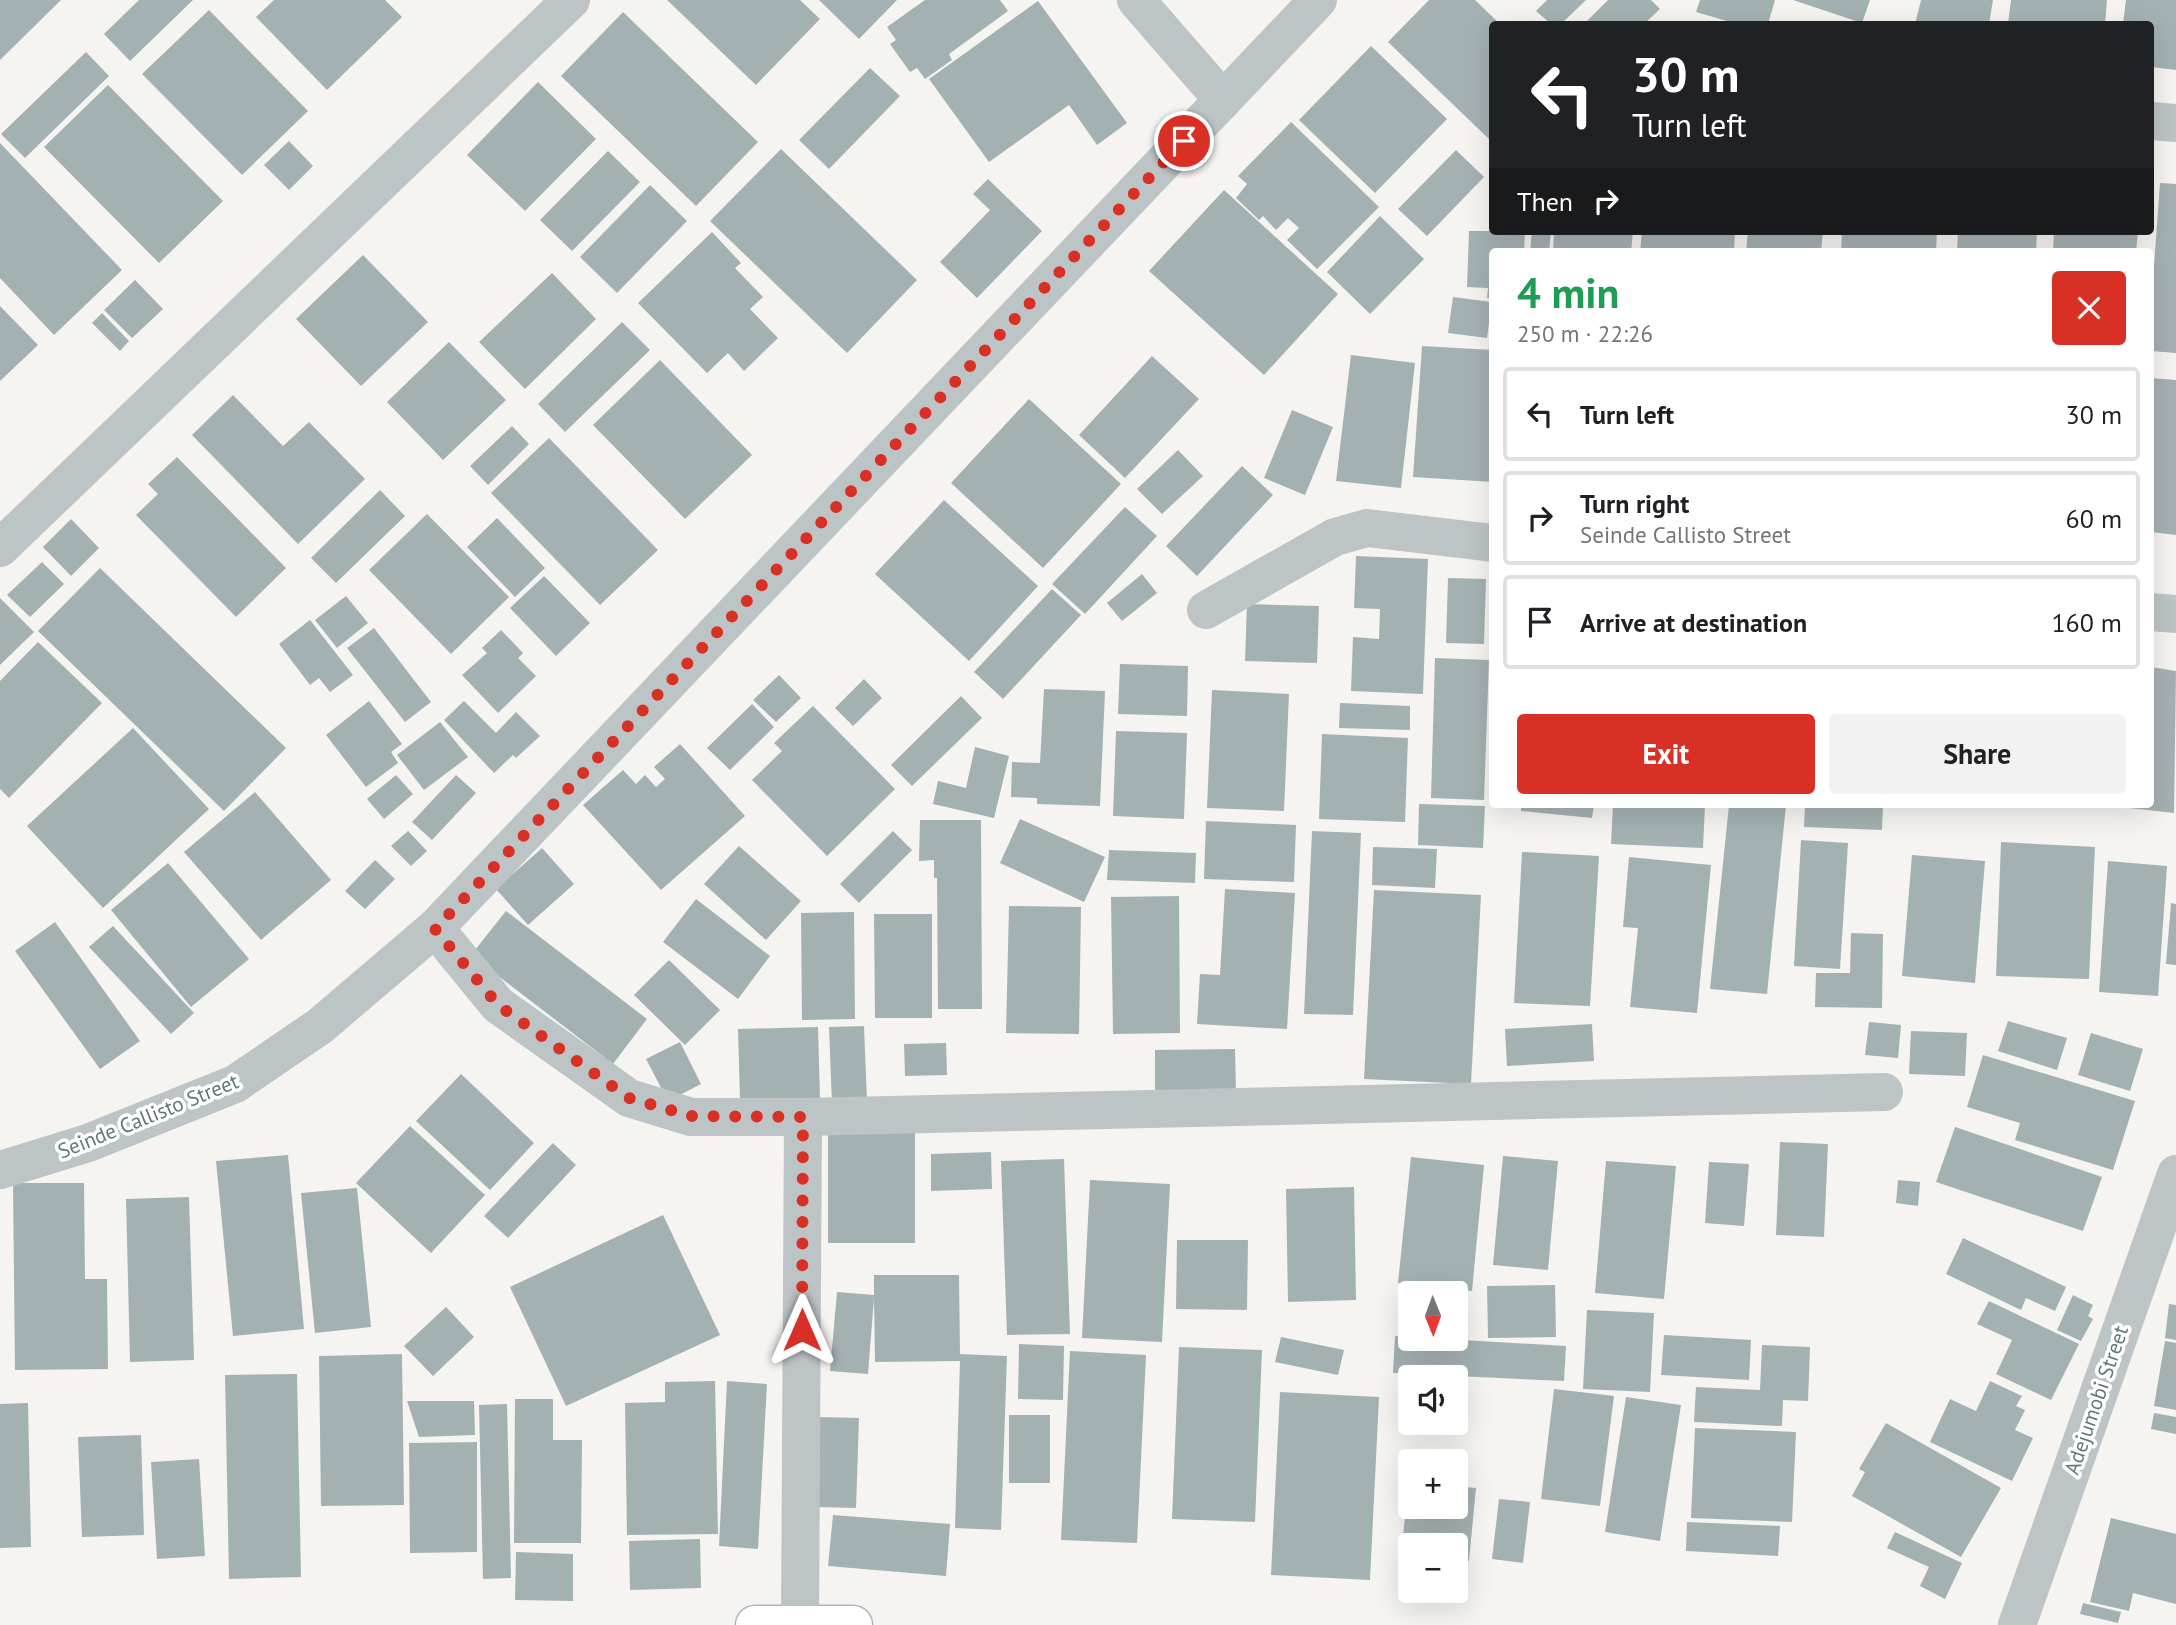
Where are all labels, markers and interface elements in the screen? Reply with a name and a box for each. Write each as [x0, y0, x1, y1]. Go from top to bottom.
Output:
text: 30 m [1632, 42, 1739, 106]
icon: left [1517, 49, 1608, 140]
text: Turn left [1632, 104, 1747, 146]
pin [1154, 111, 1214, 171]
icon: arrive [1165, 122, 1203, 160]
icon: right [1587, 182, 1625, 220]
text: Then [1517, 185, 1573, 218]
text: 4 min [1517, 265, 1619, 320]
button: close [2052, 271, 2126, 345]
text: 250 m · 22:26 [1517, 319, 1653, 348]
icon: left [1521, 395, 1559, 433]
text: Turn left [1580, 398, 1674, 431]
text: 30 m [2066, 398, 2122, 431]
text: Turn right [1580, 487, 1689, 520]
icon: right [1521, 499, 1559, 537]
text: 60 m [2066, 502, 2122, 535]
text: Seinde Callisto Street [1580, 520, 1791, 549]
icon: arrive [1521, 603, 1559, 641]
text: Arrive at destination [1580, 606, 1807, 639]
text: 160 m [2051, 606, 2122, 639]
button: Exit [1517, 714, 1815, 794]
button: Share [1829, 714, 2126, 794]
street label: Seinde Callisto Street [54, 1067, 242, 1165]
north arrow [1398, 1281, 1468, 1351]
map controls [1398, 1281, 1468, 1603]
position arrow [765, 1293, 839, 1367]
street label: Adejumobi Street [2058, 1322, 2134, 1478]
button: sound [1398, 1365, 1468, 1435]
button: + [1398, 1449, 1468, 1519]
button: − [1398, 1533, 1468, 1603]

